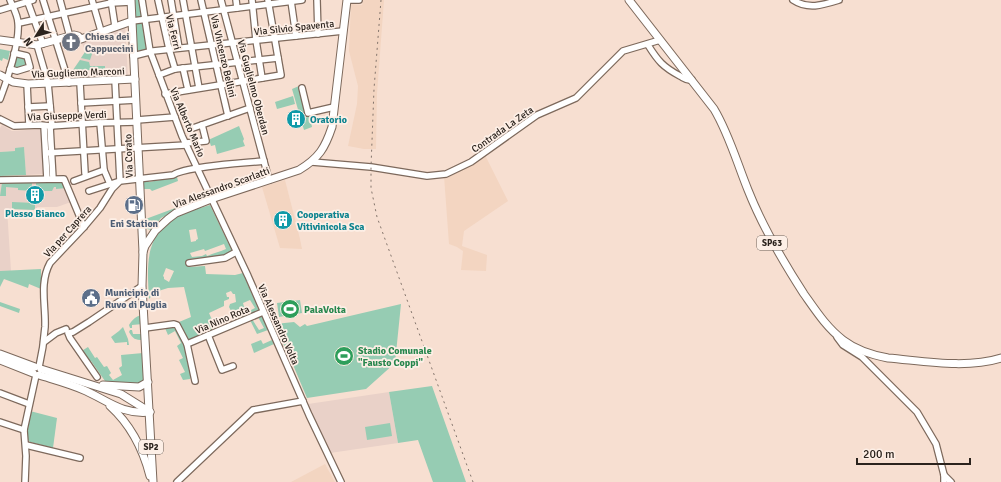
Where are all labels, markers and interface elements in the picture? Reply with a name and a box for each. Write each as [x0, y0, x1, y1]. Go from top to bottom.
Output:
street label: Via Ferri [163, 13, 183, 51]
street label: Via Vincenzo Bellini [208, 14, 238, 99]
north arrow [16, 16, 56, 56]
street label: Via Silvio Spaventa [253, 18, 335, 38]
church icon: Chiesa dei Cappuccini [60, 31, 82, 53]
place label: Chiesa dei Cappuccini [85, 31, 133, 55]
text: N [21, 35, 36, 49]
street label: Via Guglielmo Oberdan [235, 38, 272, 136]
street label: Via Gugliemo Marconi [31, 65, 125, 81]
street label: Via Alberto Mario [167, 86, 207, 159]
street label: Contrada La Zeta [469, 104, 536, 156]
building icon: Oratorio [285, 108, 307, 130]
street label: Via Giuseppe Verdi [27, 109, 107, 123]
place label: Oratorio [310, 114, 347, 126]
street label: Via Corato [122, 134, 136, 178]
street label: Via Alessandro Scarlatti [171, 165, 271, 211]
building icon: Plesso Bianco [24, 184, 46, 206]
fuel station icon: Eni Station [123, 194, 145, 216]
street label: Via per Caprera [41, 203, 94, 260]
place label: Plesso Bianco [5, 208, 65, 220]
building icon: Cooperativa Vitivinicola Sca [272, 209, 294, 231]
place label: Cooperativa Vitivinicola Sca [297, 209, 365, 233]
place label: Eni Station [110, 218, 159, 230]
road number: SP63 [757, 236, 787, 250]
street label: Via Alessandro Volta [255, 282, 301, 367]
public building icon: Municipio di Ruvo di Puglia [80, 287, 102, 309]
place label: Municipio di Ruvo di Puglia [105, 287, 167, 311]
sports icon: PalaVolta [279, 298, 301, 320]
street label: Via Nino Rota [194, 303, 251, 337]
place label: PalaVolta [304, 304, 346, 316]
sports icon: Stadio Comunale "Fausto Coppi" [333, 345, 355, 367]
place label: Stadio Comunale "Fausto Coppi" [358, 345, 432, 369]
road number: SP2 [139, 440, 163, 454]
scale bar [857, 440, 970, 466]
text: 200 m [863, 447, 895, 462]

